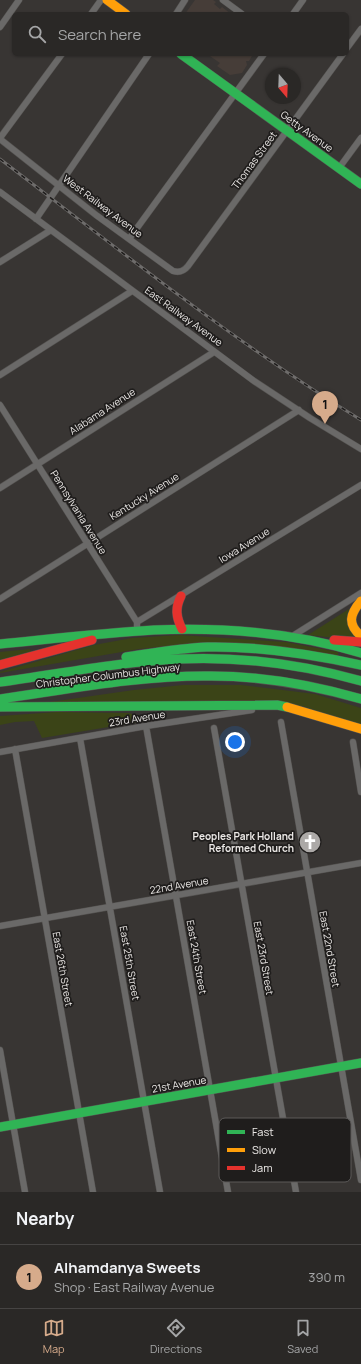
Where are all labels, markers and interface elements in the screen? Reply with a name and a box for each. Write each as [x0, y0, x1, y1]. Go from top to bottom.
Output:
search box [12, 12, 349, 56]
icon: search [26, 23, 48, 45]
text: Search here [58, 24, 141, 45]
north arrow [265, 68, 301, 104]
street label: Getty Avenue [278, 107, 336, 155]
street label: Thomas Street [228, 128, 280, 192]
street label: West Railway Avenue [60, 171, 146, 241]
street label: East Railway Avenue [142, 283, 226, 349]
street label: Alabama Avenue [66, 384, 138, 438]
pin: 1 [312, 391, 338, 424]
street label: Pennsylvania Avenue [47, 467, 111, 557]
street label: Kentucky Avenue [107, 469, 181, 523]
street label: Iowa Avenue [216, 524, 272, 566]
street label: Christopher Columbus Highway [35, 659, 182, 691]
street label: 23rd Avenue [108, 707, 166, 729]
your location [225, 732, 245, 752]
place label: Peoples Park Holland Reformed Church [193, 829, 294, 855]
church icon: Peoples Park Holland Reformed Church [297, 829, 323, 855]
street label: 22nd Avenue [149, 873, 210, 897]
street label: East 22nd Street [316, 910, 344, 988]
street label: East 24th Street [184, 919, 210, 995]
street label: East 23rd Street [251, 920, 277, 996]
street label: East 25th Street [117, 925, 143, 1001]
street label: East 26th Street [50, 930, 76, 1008]
street label: 21st Avenue [151, 1072, 207, 1096]
legend [219, 1118, 351, 1182]
text: Fast [252, 1124, 274, 1139]
text: Slow [252, 1142, 277, 1157]
text: Jam [252, 1160, 273, 1175]
text: Nearby [16, 1207, 74, 1230]
text: Alhamdanya Sweets [54, 1257, 201, 1278]
text: 1 [26, 1268, 32, 1286]
text: 390 m [308, 1268, 345, 1286]
text: Shop · East Railway Avenue [54, 1278, 214, 1296]
tab: Map [43, 1317, 65, 1356]
tab: Directions [150, 1317, 202, 1356]
tab: Saved [287, 1317, 318, 1356]

